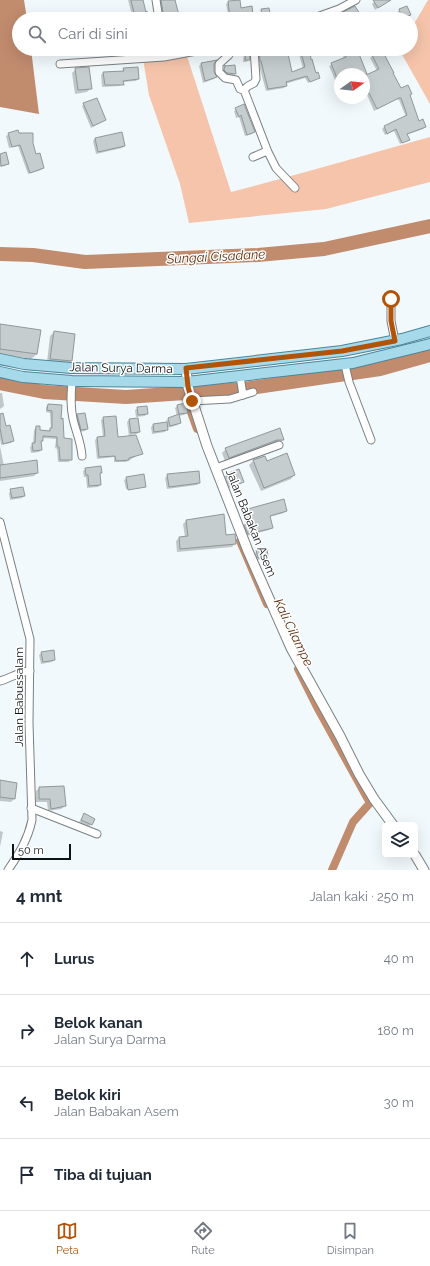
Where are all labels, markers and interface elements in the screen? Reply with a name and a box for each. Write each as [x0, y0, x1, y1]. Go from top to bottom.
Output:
search box [12, 12, 418, 56]
icon: search [26, 23, 48, 45]
text: Cari di sini [58, 25, 128, 43]
north arrow [334, 68, 370, 104]
water label: Sungai Cisadane [165, 246, 266, 267]
route start [382, 290, 400, 308]
street label: Jalan Surya Darma [69, 360, 173, 376]
route end [183, 392, 201, 410]
street label: Jalan Babakan Asem [223, 467, 279, 579]
water label: Kali Cilampe [271, 596, 316, 668]
street label: Jalan Babussalam [12, 647, 26, 747]
map controls [382, 822, 418, 858]
button: layers [382, 822, 418, 858]
scale bar [12, 842, 71, 861]
text: 50 m [18, 844, 44, 857]
text: 4 mnt [16, 886, 62, 906]
text: Jalan kaki · 250 m [309, 889, 414, 904]
icon: ahead [16, 948, 38, 970]
text: Lurus [54, 950, 95, 968]
text: 40 m [384, 951, 414, 966]
text: Belok kanan [54, 1014, 143, 1032]
icon: right [16, 1020, 38, 1042]
text: 180 m [378, 1023, 414, 1038]
text: Jalan Surya Darma [54, 1032, 166, 1047]
text: Belok kiri [54, 1086, 121, 1104]
icon: left [16, 1092, 38, 1114]
text: 30 m [384, 1095, 414, 1110]
text: Jalan Babakan Asem [54, 1104, 179, 1119]
icon: arrive [16, 1164, 38, 1186]
text: Tiba di tujuan [54, 1166, 152, 1184]
tab: Peta [56, 1220, 79, 1257]
tab: Rute [191, 1220, 215, 1257]
tab: Disimpan [327, 1220, 374, 1257]

